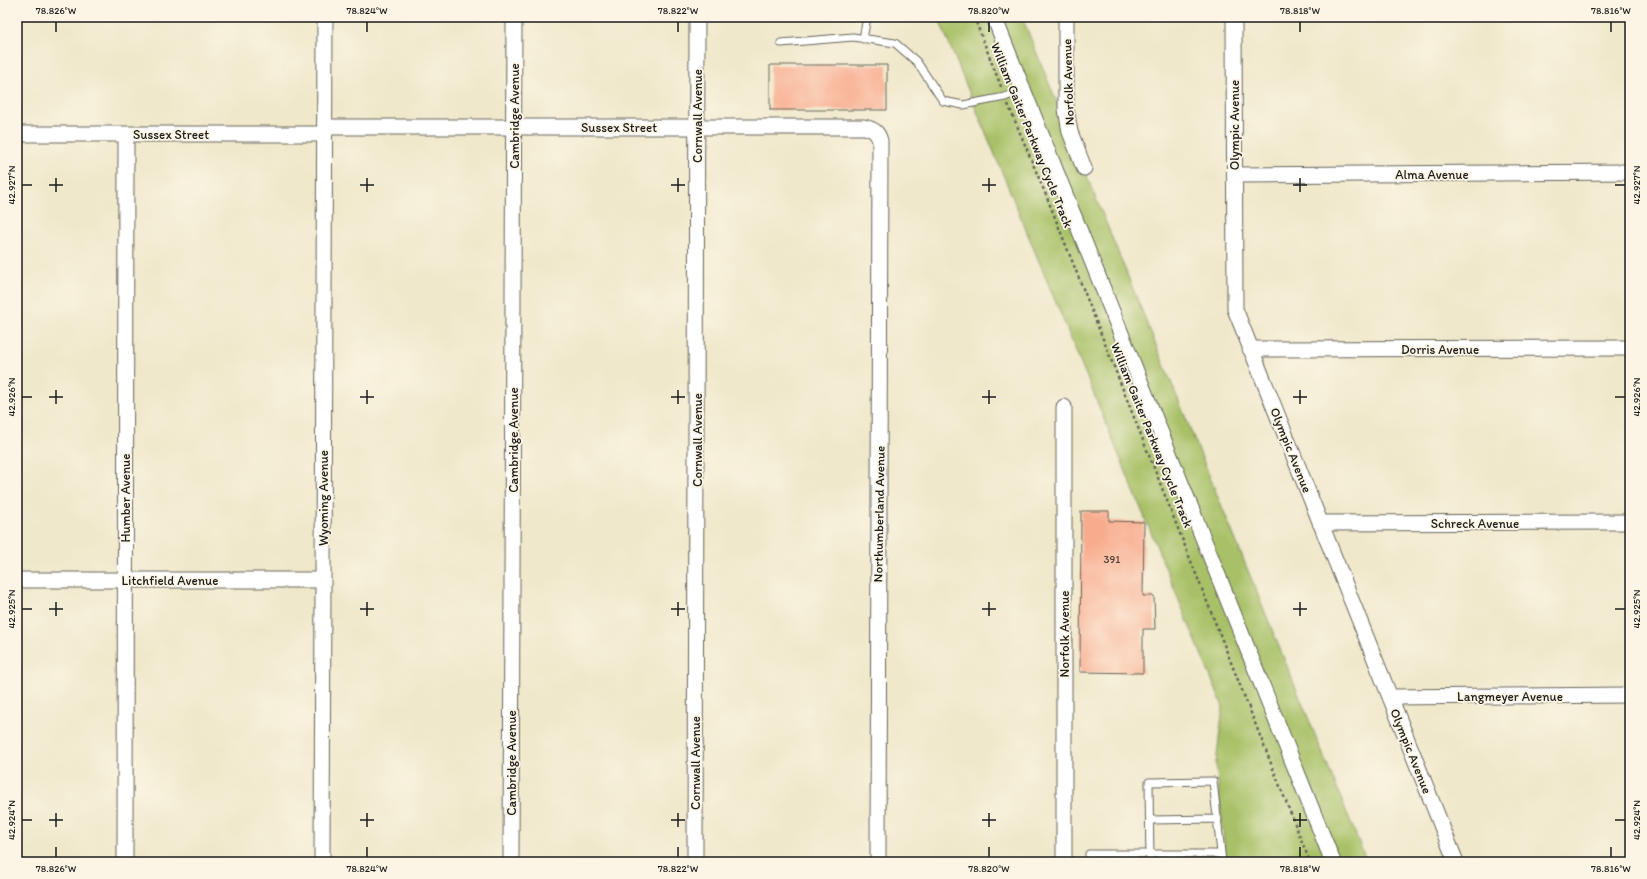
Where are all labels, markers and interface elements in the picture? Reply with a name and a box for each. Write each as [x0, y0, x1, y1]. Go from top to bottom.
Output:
text: 78.826°W [36, 4, 77, 17]
text: 78.824°W [346, 4, 388, 17]
text: 78.822°W [658, 4, 699, 17]
text: 78.820°W [968, 4, 1010, 17]
text: 78.818°W [1280, 4, 1320, 17]
text: 78.816°W [1591, 4, 1631, 17]
street label: Norfolk Avenue [1059, 38, 1077, 126]
street label: William Gaiter Parkway Cycle Track [988, 40, 1076, 230]
street label: Cambridge Avenue [507, 63, 522, 169]
street label: Cornwall Avenue [690, 69, 705, 163]
street label: Olympic Avenue [1227, 80, 1242, 170]
street label: Sussex Street [581, 120, 657, 135]
street label: Sussex Street [133, 127, 209, 142]
text: 42.927°N [5, 165, 18, 204]
text: 42.927°N [1630, 165, 1643, 204]
street label: Alma Avenue [1395, 167, 1469, 182]
street label: William Gaiter Parkway Cycle Track [1108, 340, 1196, 530]
street label: Dorris Avenue [1401, 342, 1479, 357]
text: 42.926°N [5, 377, 18, 417]
text: 42.926°N [1630, 377, 1643, 417]
street label: Cambridge Avenue [506, 387, 521, 493]
street label: Cornwall Avenue [690, 393, 705, 487]
street label: Olympic Avenue [1267, 405, 1315, 495]
street label: Northumberland Avenue [870, 446, 888, 582]
street label: Wyoming Avenue [316, 450, 331, 546]
street label: Humber Avenue [118, 454, 133, 542]
street label: Schreck Avenue [1431, 516, 1519, 531]
house number: 391 [1104, 553, 1120, 566]
street label: Litchfield Avenue [122, 573, 218, 588]
text: 42.925°N [5, 589, 18, 629]
text: 42.925°N [1630, 589, 1643, 629]
street label: Norfolk Avenue [1057, 591, 1072, 677]
street label: Langmeyer Avenue [1457, 689, 1563, 704]
street label: Olympic Avenue [1387, 706, 1435, 796]
street label: Cambridge Avenue [504, 710, 519, 816]
street label: Cornwall Avenue [688, 716, 703, 810]
text: 42.924°N [5, 800, 18, 840]
text: 42.924°N [1630, 800, 1643, 840]
text: 78.826°W [36, 862, 77, 875]
text: 78.824°W [346, 862, 388, 875]
text: 78.822°W [658, 862, 699, 875]
text: 78.820°W [968, 862, 1010, 875]
text: 78.818°W [1280, 862, 1320, 875]
text: 78.816°W [1591, 862, 1631, 875]

